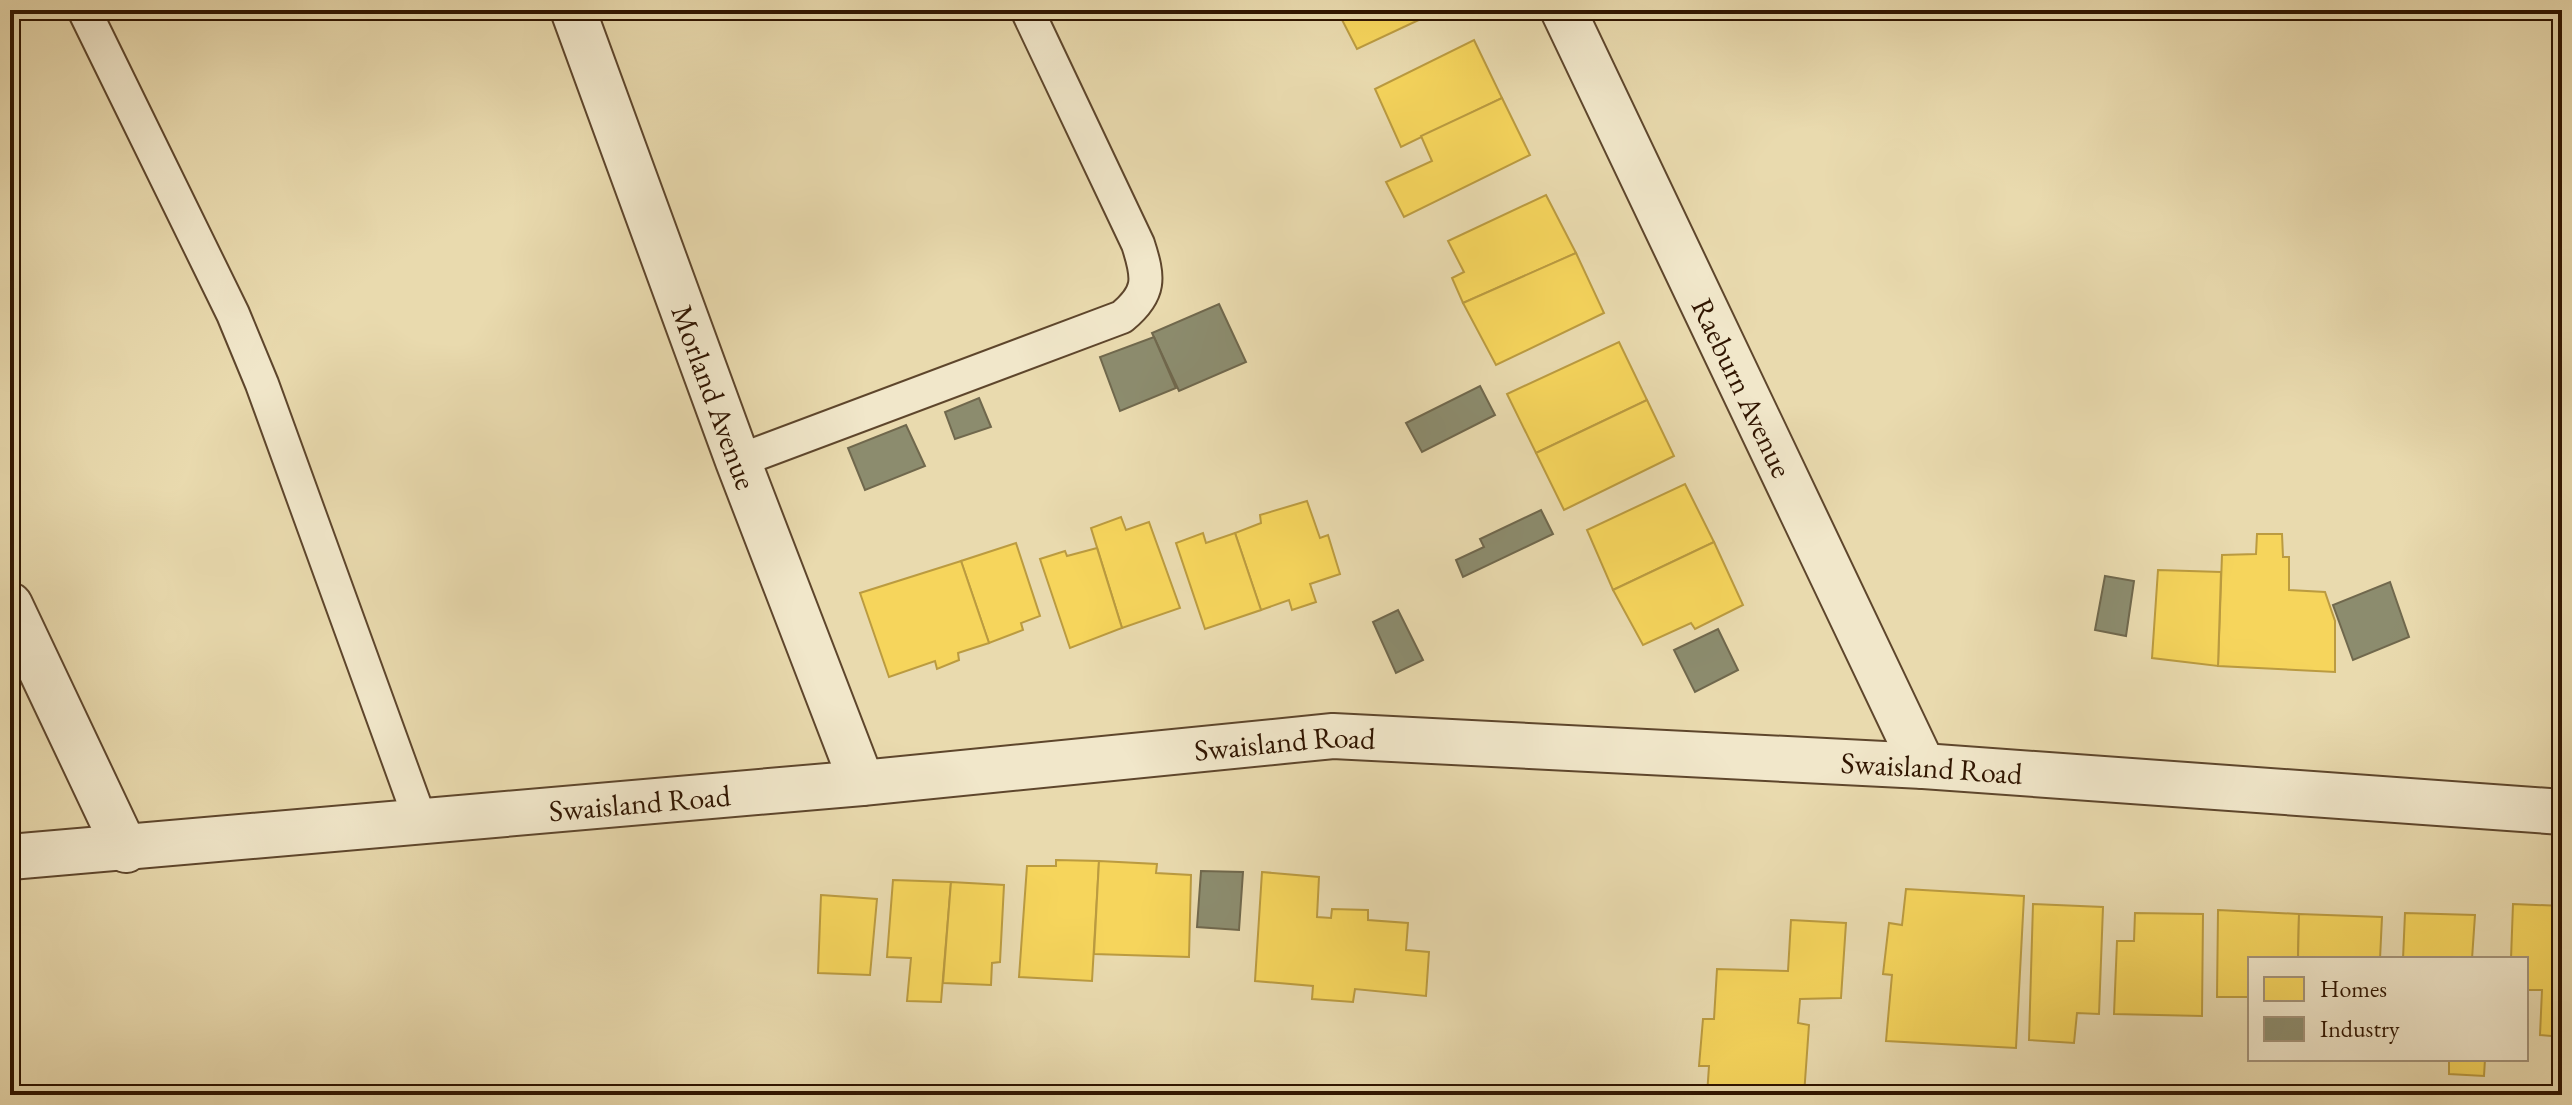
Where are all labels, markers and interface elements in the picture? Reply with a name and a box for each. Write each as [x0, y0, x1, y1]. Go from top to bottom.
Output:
street label: Raeburn Avenue [1683, 291, 1802, 484]
street label: Morland Avenue [663, 299, 766, 495]
street label: Swaisland Road [1192, 716, 1377, 769]
street label: Swaisland Road [1840, 742, 2025, 793]
street label: Swaisland Road [547, 775, 733, 830]
legend [2248, 957, 2528, 1061]
text: Homes [2320, 973, 2387, 1004]
text: Industry [2320, 1013, 2400, 1044]

